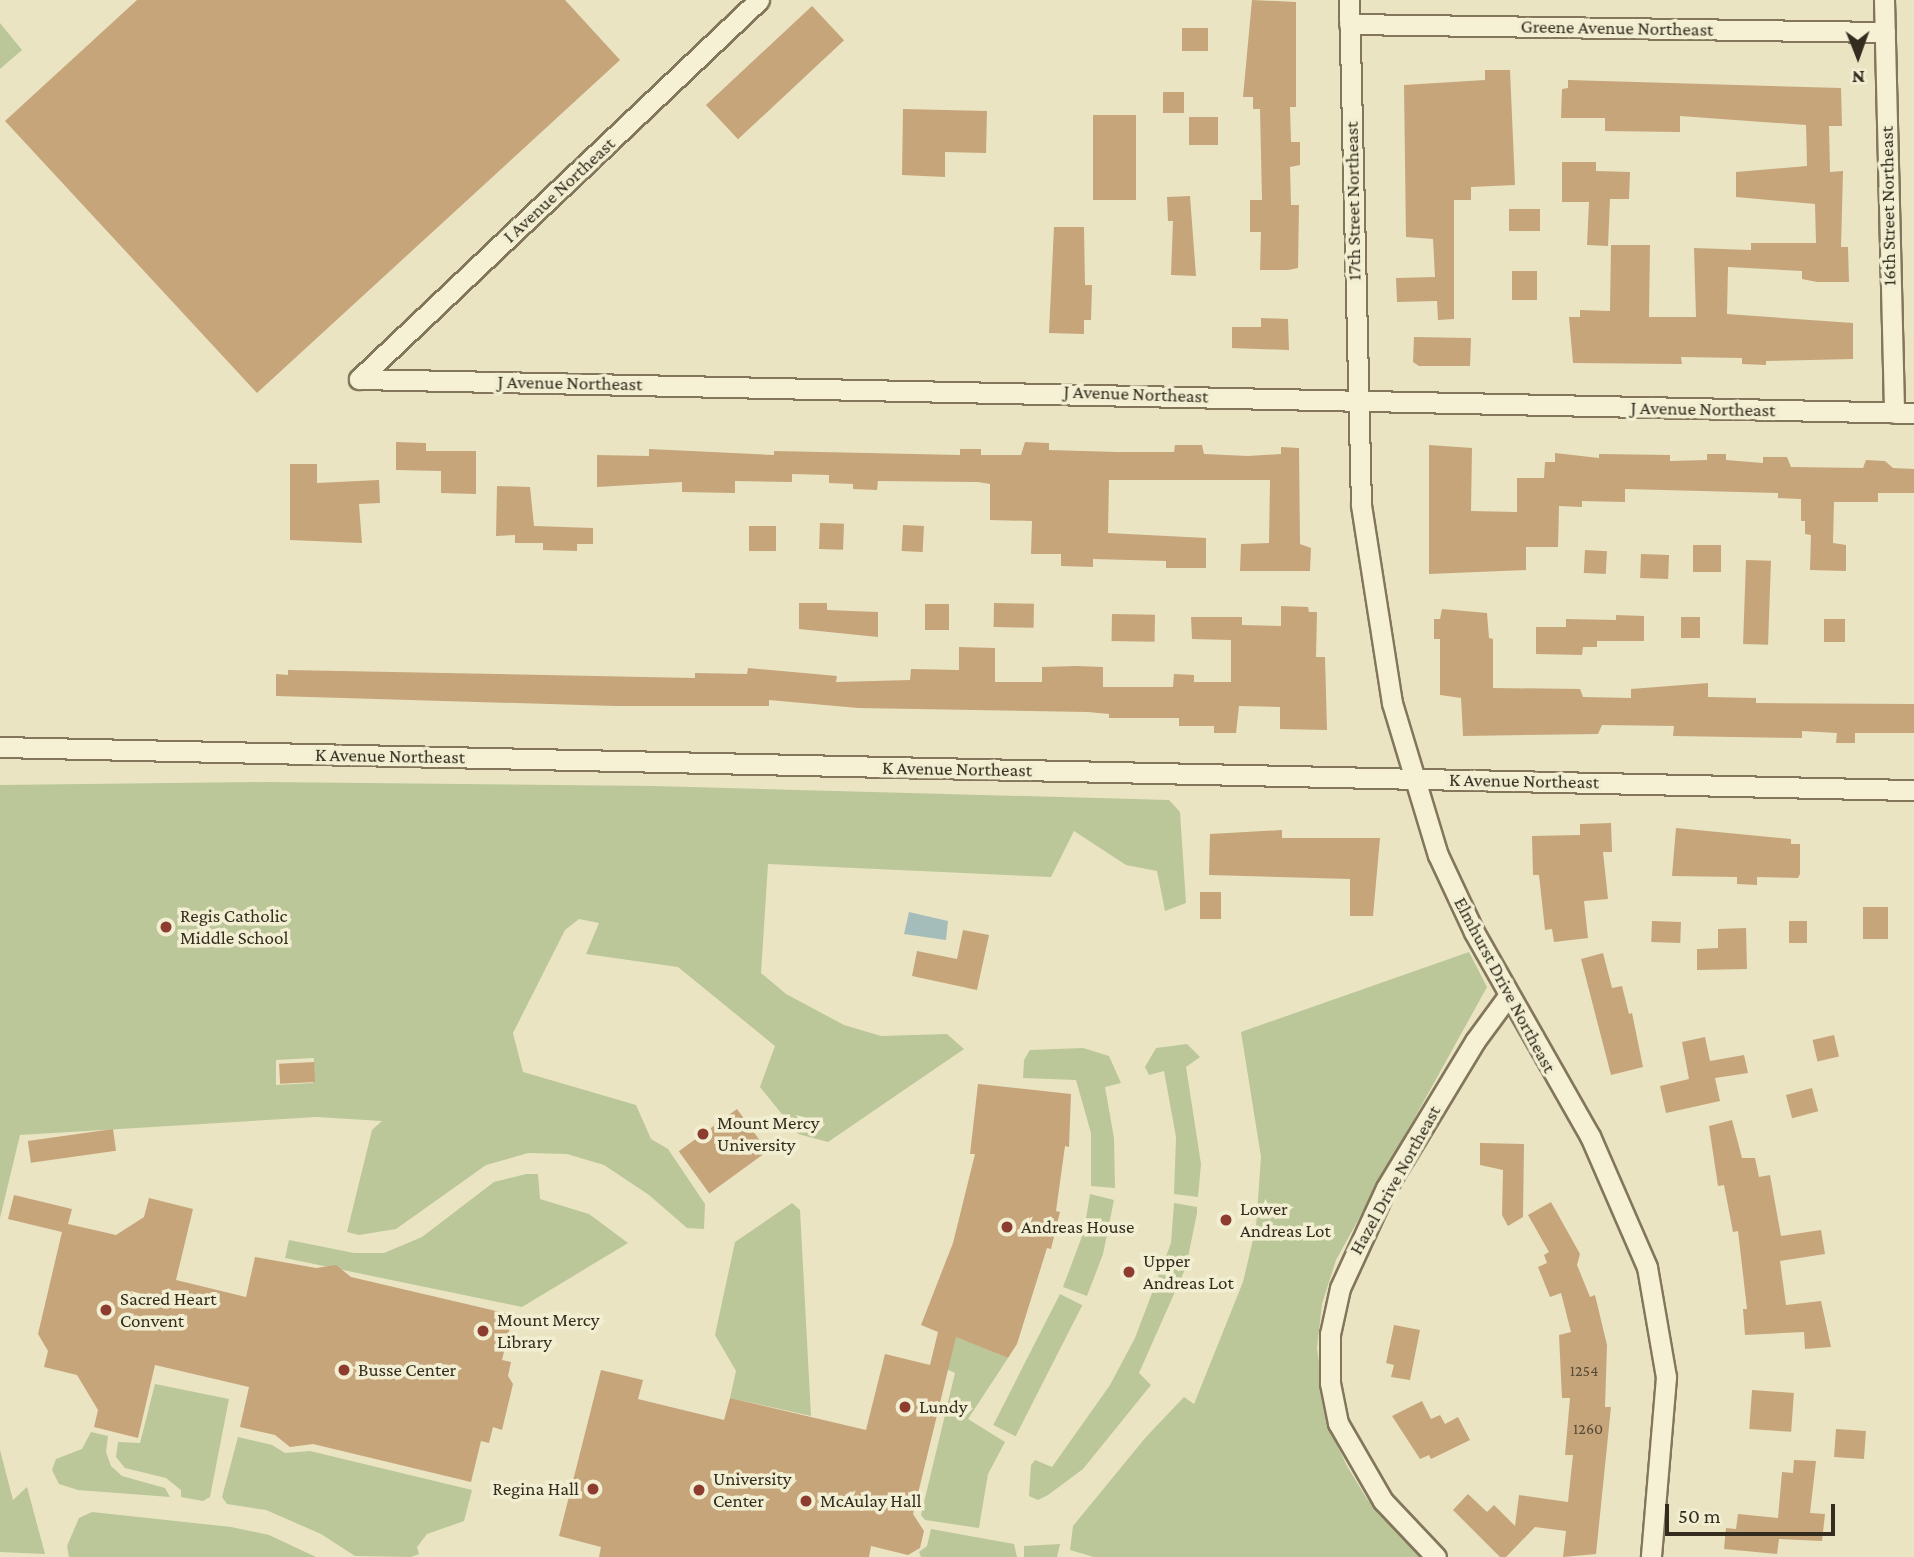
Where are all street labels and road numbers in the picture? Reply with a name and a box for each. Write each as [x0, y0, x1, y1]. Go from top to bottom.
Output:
street label: Greene Avenue Northeast [1520, 15, 1714, 41]
street label: 17th Street Northeast [1340, 121, 1366, 281]
street label: 16th Street Northeast [1875, 126, 1901, 286]
street label: I Avenue Northeast [498, 132, 620, 248]
street label: J Avenue Northeast [497, 370, 643, 396]
street label: J Avenue Northeast [1063, 380, 1209, 408]
street label: J Avenue Northeast [1630, 396, 1776, 422]
street label: K Avenue Northeast [315, 743, 465, 769]
street label: K Avenue Northeast [882, 756, 1032, 782]
street label: K Avenue Northeast [1449, 768, 1599, 794]
street label: Elmhurst Drive Northeast [1449, 893, 1561, 1077]
street label: Hazel Drive Northeast [1345, 1101, 1445, 1259]

